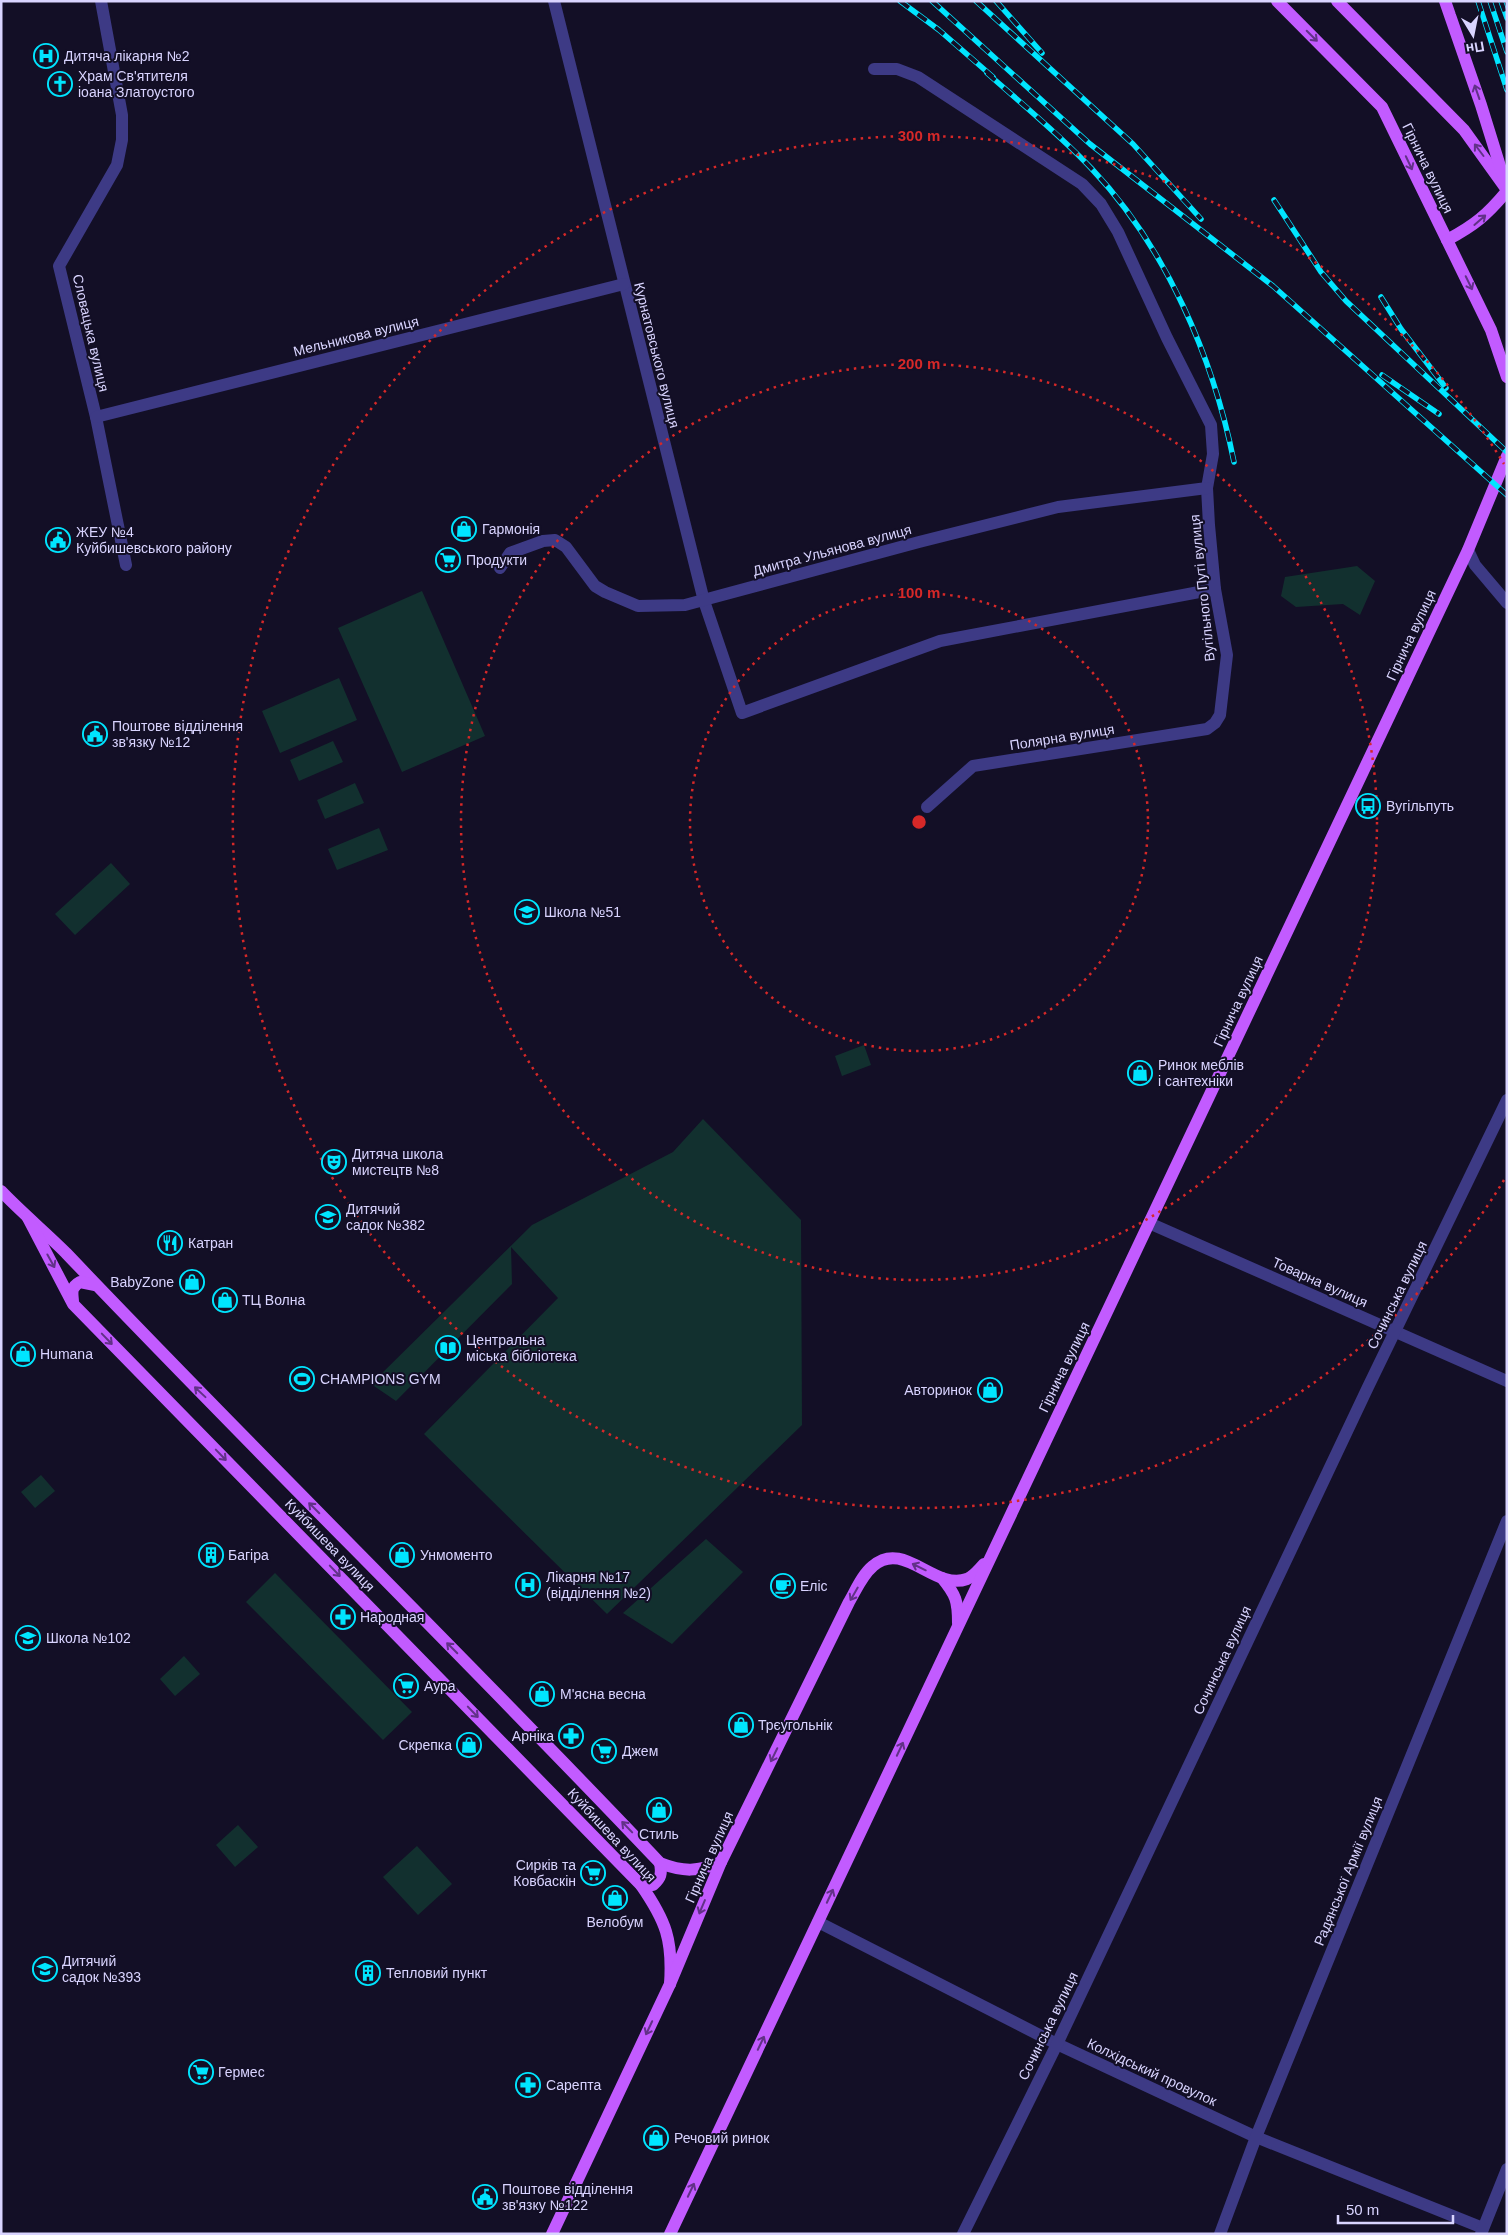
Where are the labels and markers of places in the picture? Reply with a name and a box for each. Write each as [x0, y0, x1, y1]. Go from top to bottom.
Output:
hospital icon: Дитяча лікарня №2 [33, 43, 59, 69]
place label: Дитяча лікарня №2 [64, 48, 190, 64]
place label: Храм Св'ятителя іоана Златоустого [78, 68, 195, 100]
church icon: Храм Св'ятителя іоана Златоустого [47, 71, 73, 97]
shop icon: Гармонія [451, 516, 477, 542]
place label: Гармонія [482, 521, 540, 537]
place label: ЖЕУ №4 Куйбишевського району [76, 524, 232, 556]
public building icon: ЖЕУ №4 Куйбишевського району [45, 527, 71, 553]
supermarket icon: Продукти [435, 547, 461, 573]
place label: Продукти [466, 552, 527, 568]
place label: Поштове відділення зв'язку №12 [112, 718, 243, 750]
public building icon: Поштове відділення зв'язку №12 [82, 721, 108, 747]
bus stop icon: Вугільпуть [1355, 793, 1381, 819]
place label: Вугільпуть [1386, 798, 1454, 814]
centre of rings [910, 813, 928, 831]
school or university icon: Школа №51 [514, 899, 540, 925]
place label: Школа №51 [544, 904, 621, 920]
place label: Ринок меблів і сантехніки [1158, 1057, 1244, 1089]
shop icon: Ринок меблів і сантехніки [1127, 1060, 1153, 1086]
place label: Дитяча школа мистецтв №8 [352, 1146, 443, 1178]
theatre icon: Дитяча школа мистецтв №8 [321, 1149, 347, 1175]
place label: Дитячий садок №382 [346, 1201, 425, 1233]
school or university icon: Дитячий садок №382 [315, 1204, 341, 1230]
restaurant icon: Катран [157, 1230, 183, 1256]
place label: Катран [188, 1235, 233, 1251]
shop icon: BabyZone [179, 1269, 205, 1295]
place label: BabyZone [110, 1274, 174, 1290]
shop icon: ТЦ Волна [212, 1287, 238, 1313]
place label: ТЦ Волна [242, 1292, 306, 1308]
place label: Центральна міська бібліотека [466, 1332, 577, 1364]
library icon: Центральна міська бібліотека [435, 1335, 461, 1361]
shop icon: Humana [10, 1341, 36, 1367]
place label: Humana [40, 1346, 93, 1362]
sports icon: CHAMPIONS GYM [289, 1366, 315, 1392]
place label: CHAMPIONS GYM [320, 1371, 441, 1387]
shop icon: Авторинок [977, 1377, 1003, 1403]
place label: Авторинок [904, 1382, 973, 1398]
building icon: Багіра [198, 1542, 224, 1568]
shop icon: Унмоменто [389, 1542, 415, 1568]
place label: Багіра [228, 1547, 269, 1563]
place label: Унмоменто [420, 1547, 493, 1563]
place label: Лікарня №17 (відділення №2) [546, 1569, 651, 1601]
hospital icon: Лікарня №17 (відділення №2) [515, 1572, 541, 1598]
cafe icon: Еліс [770, 1573, 796, 1599]
place label: Еліс [800, 1578, 828, 1594]
pharmacy icon: Народная [330, 1604, 356, 1630]
place label: Народная [360, 1609, 424, 1625]
school or university icon: Школа №102 [15, 1625, 41, 1651]
place label: Школа №102 [46, 1630, 131, 1646]
supermarket icon: Аура [393, 1673, 419, 1699]
place label: Аура [424, 1678, 456, 1694]
shop icon: М'ясна весна [529, 1681, 555, 1707]
place label: М'ясна весна [560, 1686, 646, 1702]
shop icon: Трєугольнік [728, 1712, 754, 1738]
place label: Трєугольнік [758, 1717, 833, 1733]
pharmacy icon: Арніка [558, 1723, 584, 1749]
place label: Арніка [512, 1728, 554, 1744]
shop icon: Скрепка [456, 1732, 482, 1758]
place label: Скрепка [398, 1737, 452, 1753]
supermarket icon: Джем [591, 1738, 617, 1764]
place label: Джем [622, 1743, 658, 1759]
shop icon: Стиль [646, 1797, 672, 1823]
place label: Стиль [639, 1826, 679, 1842]
place label: Сирків та Ковбаскін [513, 1857, 576, 1889]
supermarket icon: Сирків та Ковбаскін [580, 1860, 606, 1886]
shop icon: Велобум [602, 1885, 628, 1911]
place label: Велобум [587, 1914, 643, 1930]
place label: Дитячий садок №393 [62, 1953, 141, 1985]
school or university icon: Дитячий садок №393 [32, 1956, 58, 1982]
building icon: Тепловий пункт [355, 1960, 381, 1986]
place label: Тепловий пункт [386, 1965, 488, 1981]
supermarket icon: Гермес [188, 2059, 214, 2085]
place label: Гермес [218, 2064, 265, 2080]
pharmacy icon: Сарепта [515, 2072, 541, 2098]
place label: Сарепта [546, 2077, 601, 2093]
shop icon: Речовий ринок [643, 2125, 669, 2151]
place label: Речовий ринок [674, 2130, 770, 2146]
place label: Поштове відділення зв'язку №122 [502, 2181, 633, 2213]
public building icon: Поштове відділення зв'язку №122 [472, 2184, 498, 2210]

